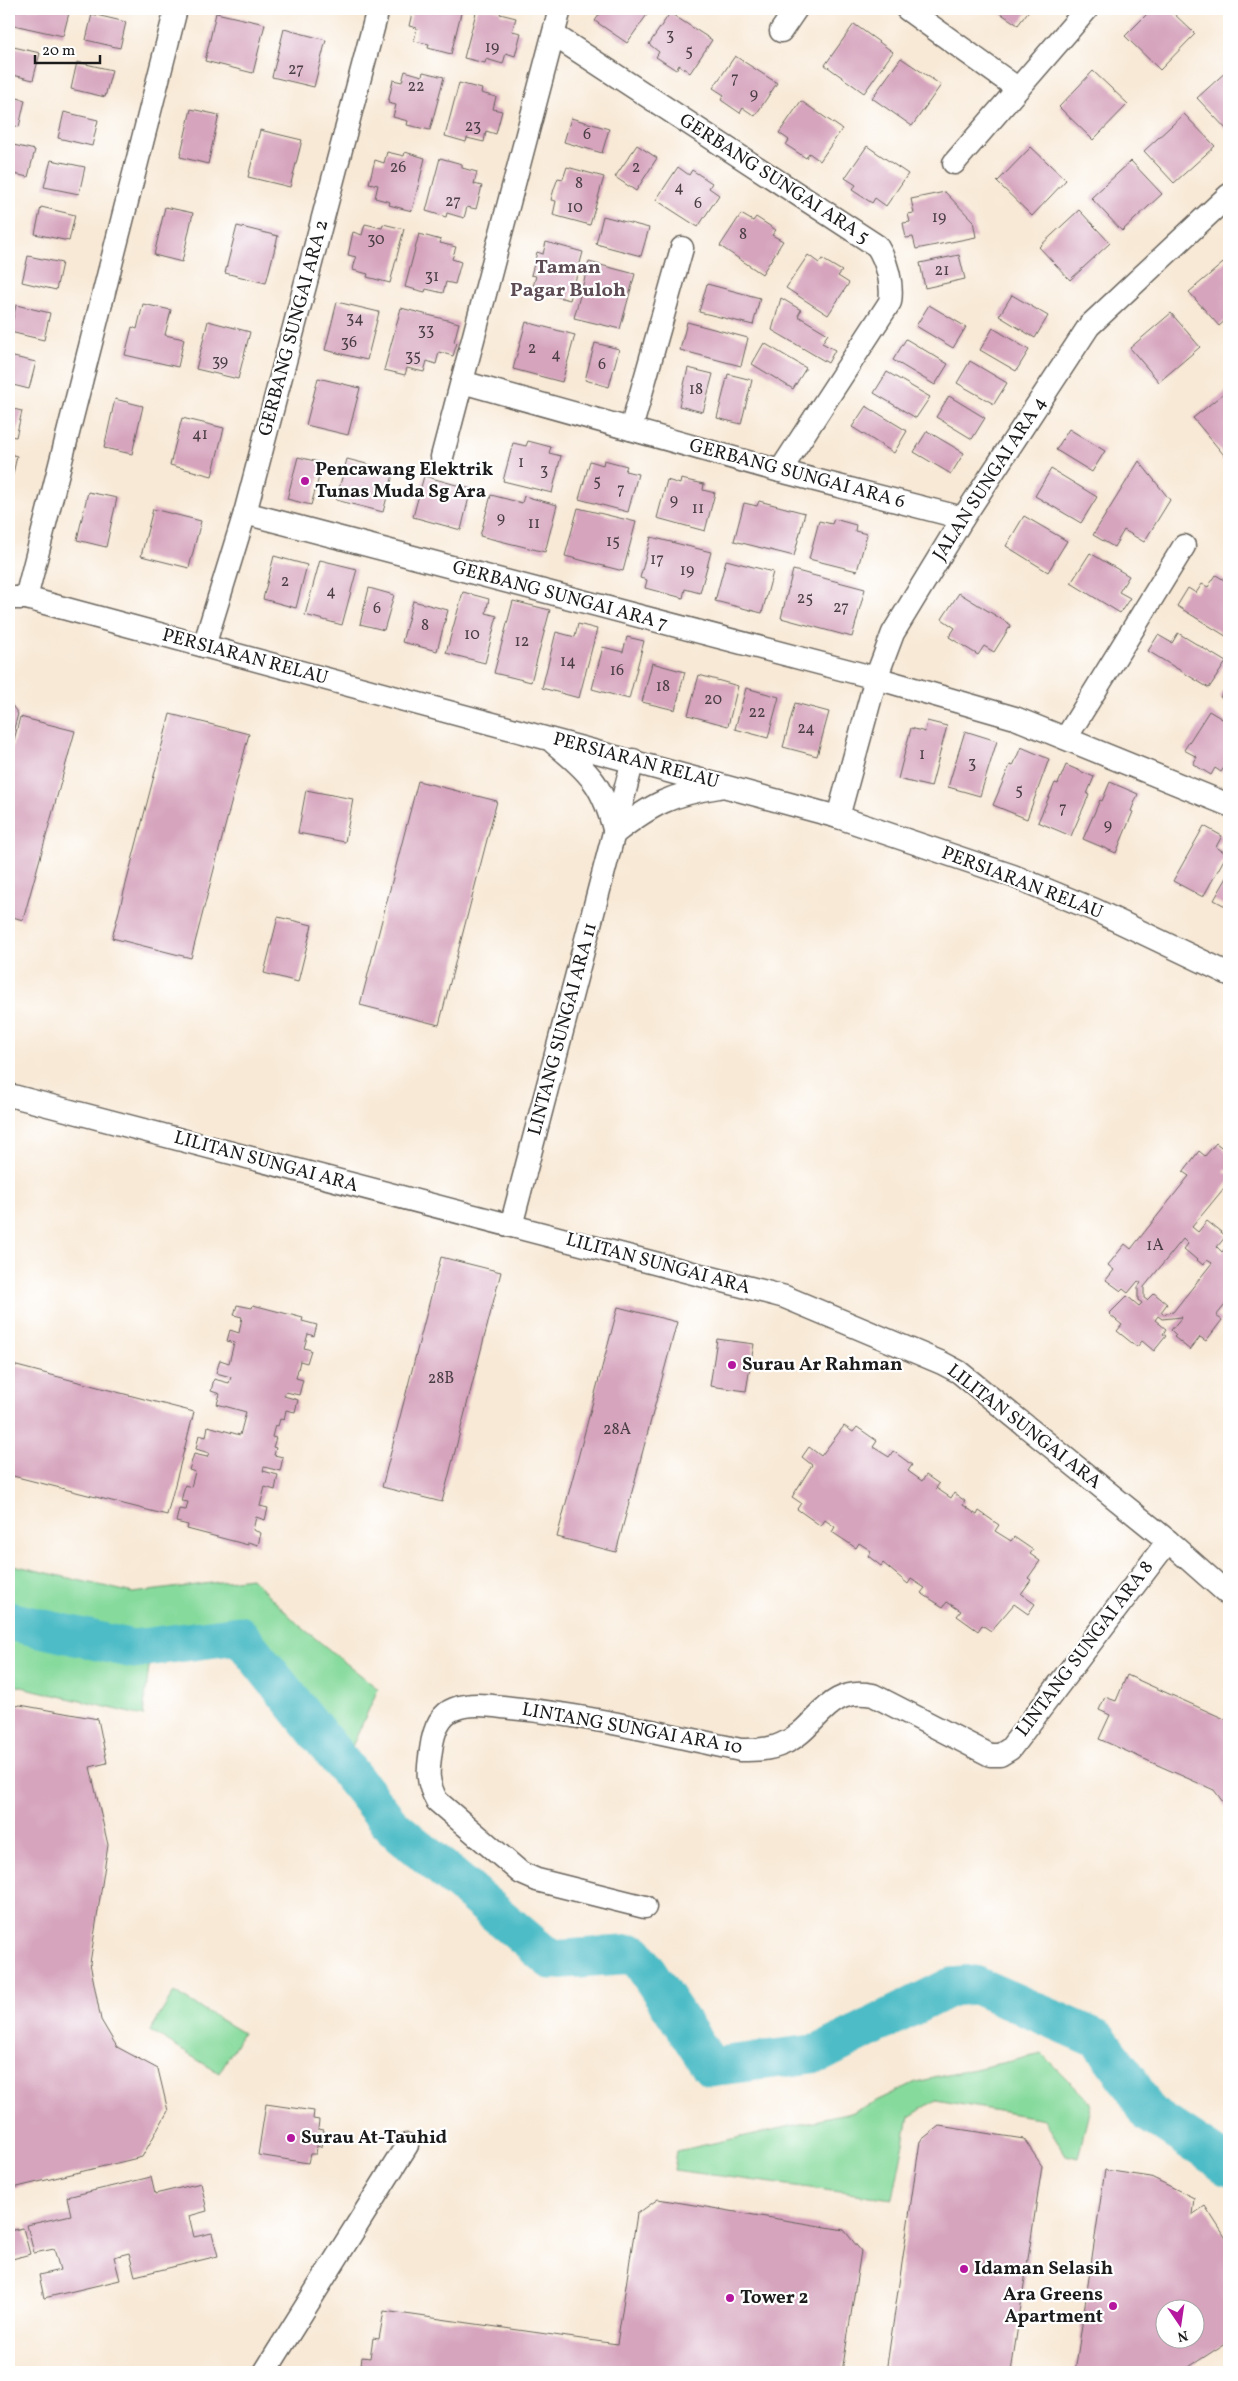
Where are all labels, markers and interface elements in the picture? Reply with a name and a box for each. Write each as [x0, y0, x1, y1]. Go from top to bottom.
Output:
house number: 3 [666, 25, 674, 47]
scale bar [35, 32, 100, 64]
house number: 19 [485, 37, 499, 59]
text: 20 m [42, 41, 75, 62]
house number: 5 [685, 41, 693, 63]
house number: 27 [288, 59, 304, 81]
house number: 7 [731, 68, 739, 90]
house number: 22 [407, 76, 425, 98]
house number: 9 [750, 84, 758, 106]
street label: GERBANG SUNGAI ARA 5 [674, 108, 874, 250]
house number: 23 [465, 116, 481, 138]
house number: 6 [583, 124, 591, 146]
house number: 26 [390, 157, 406, 179]
house number: 2 [632, 157, 640, 179]
house number: 8 [575, 173, 583, 195]
house number: 4 [674, 177, 684, 199]
house number: 27 [445, 191, 461, 213]
house number: 6 [694, 193, 702, 215]
house number: 10 [567, 197, 583, 219]
house number: 19 [932, 207, 946, 229]
street label: GERBANG SUNGAI ARA 2 [253, 217, 335, 439]
house number: 8 [739, 224, 747, 246]
house number: 30 [367, 229, 385, 251]
district label: Taman Pagar Buloh [510, 254, 626, 305]
house number: 21 [935, 260, 949, 282]
house number: 31 [425, 266, 439, 288]
house number: 34 [346, 308, 364, 330]
house number: 33 [418, 320, 434, 342]
house number: 36 [341, 332, 357, 354]
house number: 2 [528, 338, 536, 360]
house number: 4 [551, 344, 561, 366]
house number: 35 [405, 346, 421, 368]
house number: 39 [212, 351, 228, 373]
house number: 6 [598, 354, 606, 376]
house number: 18 [689, 379, 703, 401]
street label: JALAN SUNGAI ARA 4 [927, 392, 1053, 566]
house number: 41 [192, 424, 208, 446]
street label: GERBANG SUNGAI ARA 6 [686, 433, 908, 515]
house number: 1 [518, 452, 524, 474]
place label: Pencawang Elektrik Tunas Muda Sg Ara [315, 457, 494, 505]
house number: 3 [540, 460, 548, 482]
house number: 5 [593, 471, 601, 493]
marker: Pencawang Elektrik Tunas Muda Sg Ara [299, 475, 311, 487]
house number: 7 [617, 479, 625, 501]
house number: 9 [670, 490, 678, 512]
house number: 11 [692, 498, 704, 520]
house number: 9 [497, 508, 505, 530]
house number: 11 [528, 513, 540, 535]
house number: 15 [606, 531, 620, 553]
house number: 17 [650, 549, 664, 571]
street label: GERBANG SUNGAI ARA 7 [449, 555, 671, 637]
house number: 19 [680, 560, 694, 582]
house number: 2 [281, 571, 289, 593]
house number: 4 [326, 581, 336, 603]
house number: 25 [797, 588, 813, 610]
house number: 27 [833, 597, 849, 619]
house number: 6 [373, 598, 381, 620]
house number: 8 [421, 615, 429, 637]
street label: PERSIARAN RELAU [159, 622, 331, 692]
house number: 10 [464, 624, 480, 646]
house number: 12 [515, 631, 529, 653]
house number: 14 [560, 651, 576, 673]
house number: 16 [610, 660, 624, 682]
house number: 18 [656, 676, 670, 698]
house number: 20 [704, 689, 722, 711]
house number: 22 [748, 702, 766, 724]
house number: 24 [797, 718, 815, 740]
street label: PERSIARAN RELAU [550, 726, 722, 796]
house number: 1 [919, 744, 925, 766]
house number: 3 [968, 753, 976, 775]
house number: 5 [1015, 780, 1023, 802]
house number: 7 [1059, 798, 1067, 820]
house number: 9 [1104, 815, 1112, 837]
street label: PERSIARAN RELAU [938, 840, 1107, 926]
street label: LINTANG SUNGAI ARA 11 [522, 920, 604, 1138]
street label: LILITAN SUNGAI ARA [171, 1125, 361, 1199]
street label: LILITAN SUNGAI ARA [563, 1227, 753, 1301]
house number: 1A [1146, 1235, 1164, 1257]
place label: Surau Ar Rahman [742, 1352, 903, 1378]
street label: LILITAN SUNGAI ARA [941, 1358, 1107, 1496]
marker: Surau Ar Rahman [726, 1359, 738, 1371]
house number: 28B [428, 1368, 454, 1390]
house number: 28A [603, 1419, 631, 1441]
street label: LINTANG SUNGAI ARA 8 [1010, 1556, 1160, 1742]
street label: LINTANG SUNGAI ARA 10 [520, 1697, 744, 1761]
place label: Surau At-Tauhid [301, 2125, 448, 2151]
marker: Surau At-Tauhid [285, 2132, 297, 2144]
place label: Idaman Selasih [974, 2256, 1113, 2282]
marker: Idaman Selasih [958, 2263, 970, 2275]
place label: Ara Greens Apartment [1003, 2282, 1103, 2330]
place label: Tower 2 [740, 2285, 809, 2311]
marker: Tower 2 [724, 2292, 736, 2304]
north arrow [1156, 2298, 1206, 2348]
marker: Ara Greens Apartment [1107, 2300, 1119, 2312]
text: N [1175, 2325, 1190, 2346]

